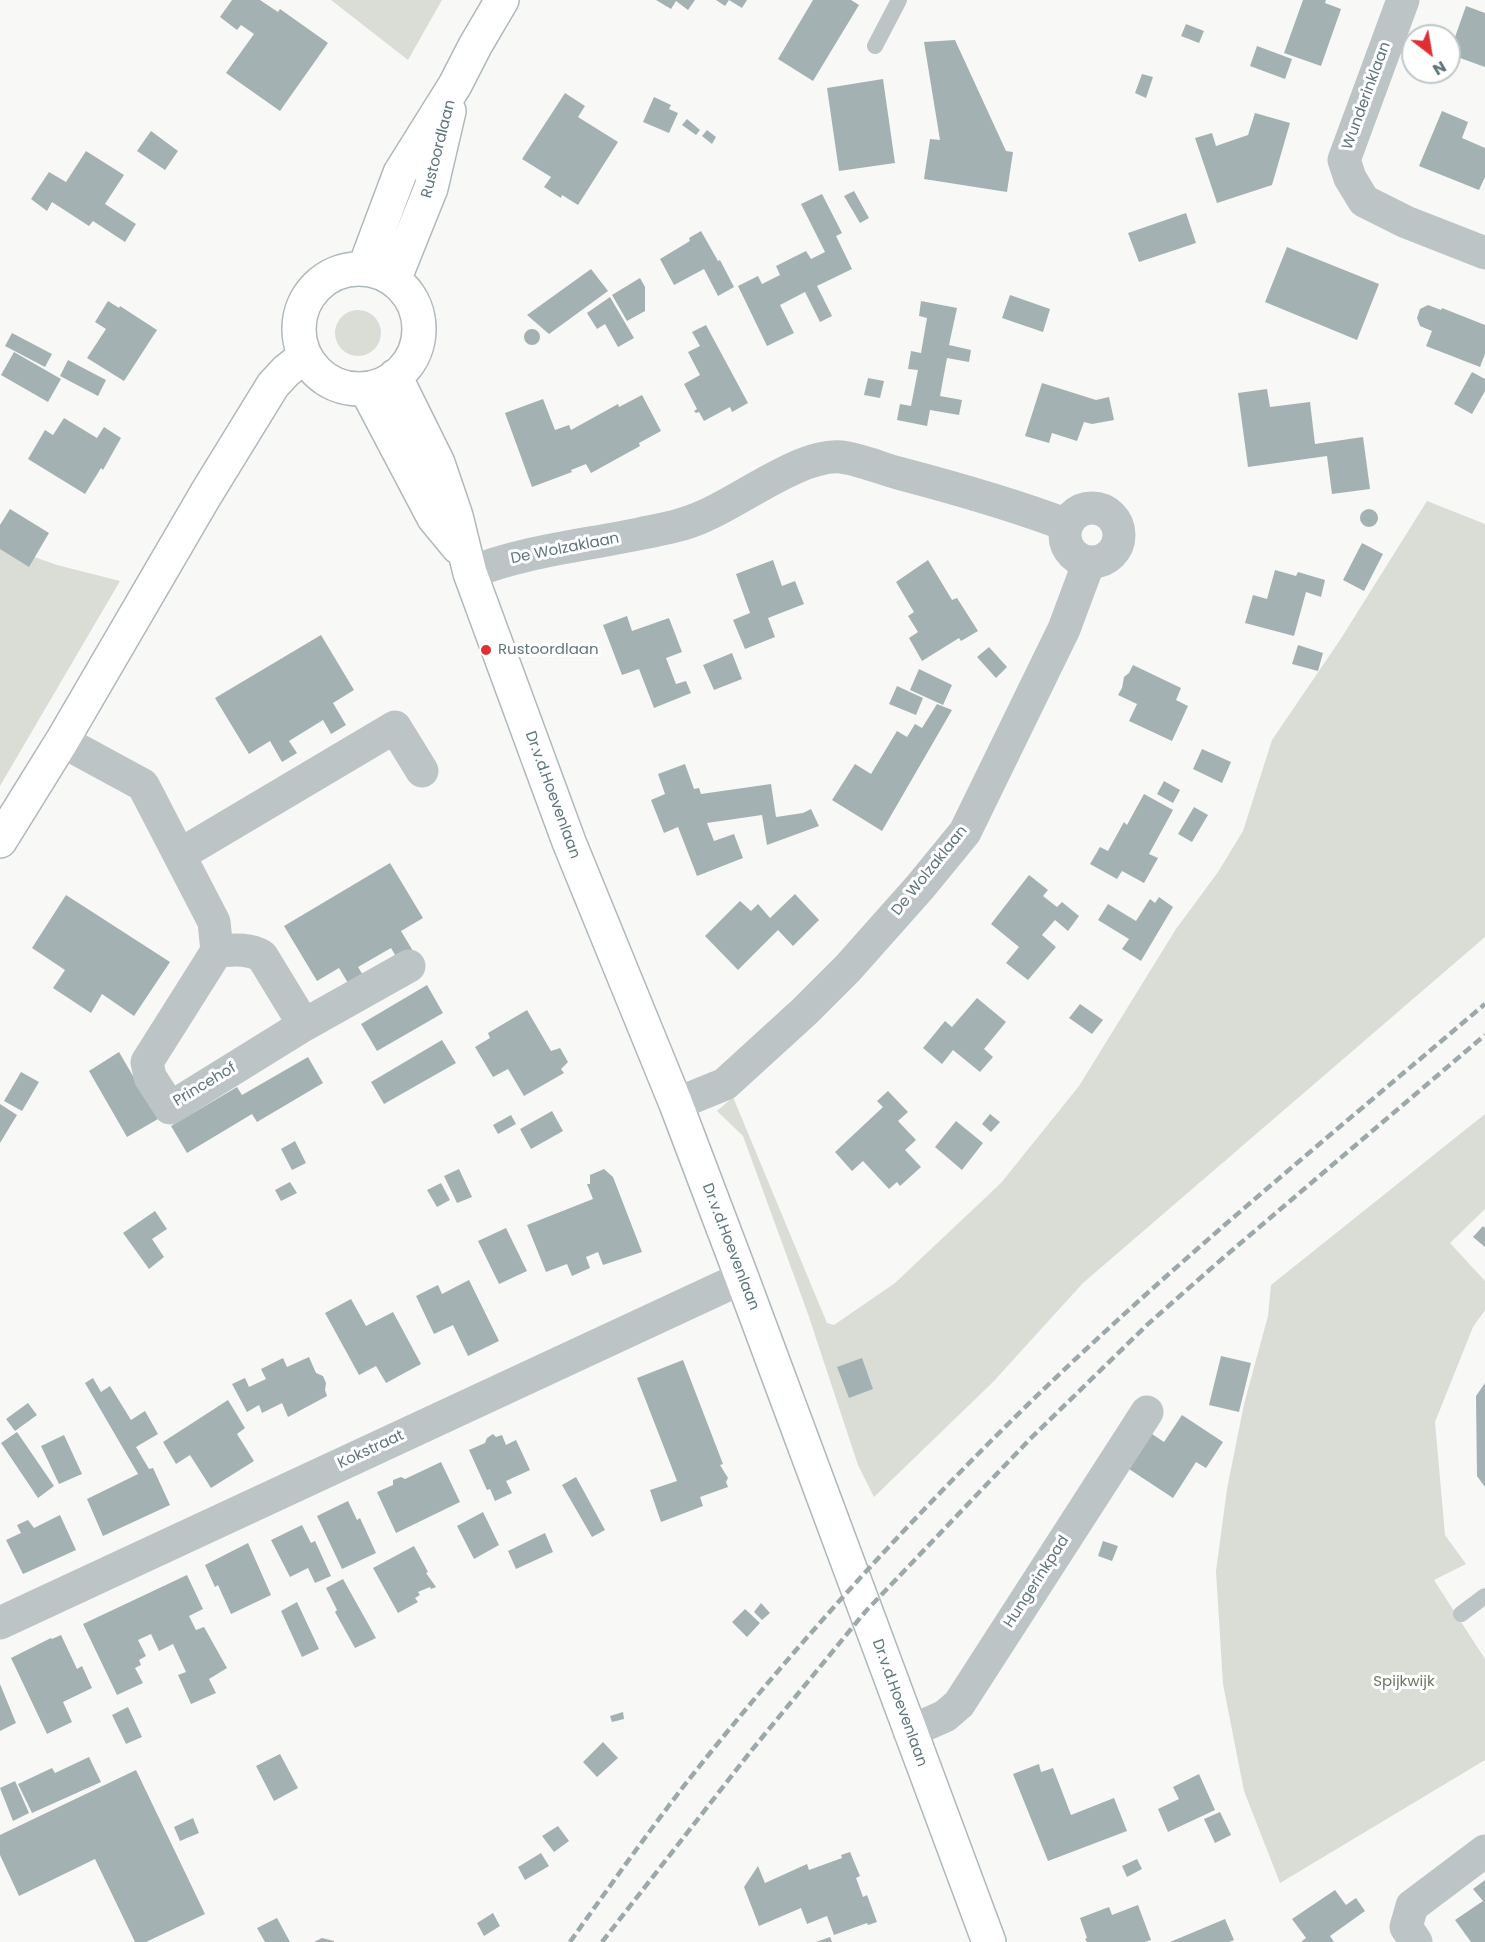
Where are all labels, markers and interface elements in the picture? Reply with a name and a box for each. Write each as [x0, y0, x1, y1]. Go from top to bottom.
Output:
north arrow [1401, 24, 1461, 84]
street label: Wunderinklaan [1339, 40, 1395, 152]
text: N [1428, 55, 1451, 81]
street label: Rustoordlaan [418, 98, 460, 200]
street label: De Wolzaklaan [509, 530, 621, 568]
place label: Rustoordlaan [498, 641, 599, 659]
marker: Rustoordlaan [479, 643, 493, 657]
street label: Dr.v.d.Hoevenlaan [521, 729, 583, 861]
street label: De Wolzaklaan [888, 823, 972, 919]
street label: Princehof [170, 1059, 240, 1111]
street label: Dr.v.d.Hoevenlaan [698, 1181, 762, 1313]
street label: Kokstraat [335, 1427, 407, 1473]
street label: Hungerinkpad [1001, 1533, 1073, 1631]
street label: Dr.v.d.Hoevenlaan [868, 1637, 930, 1769]
park label: Spijkwijk [1373, 1673, 1435, 1691]

